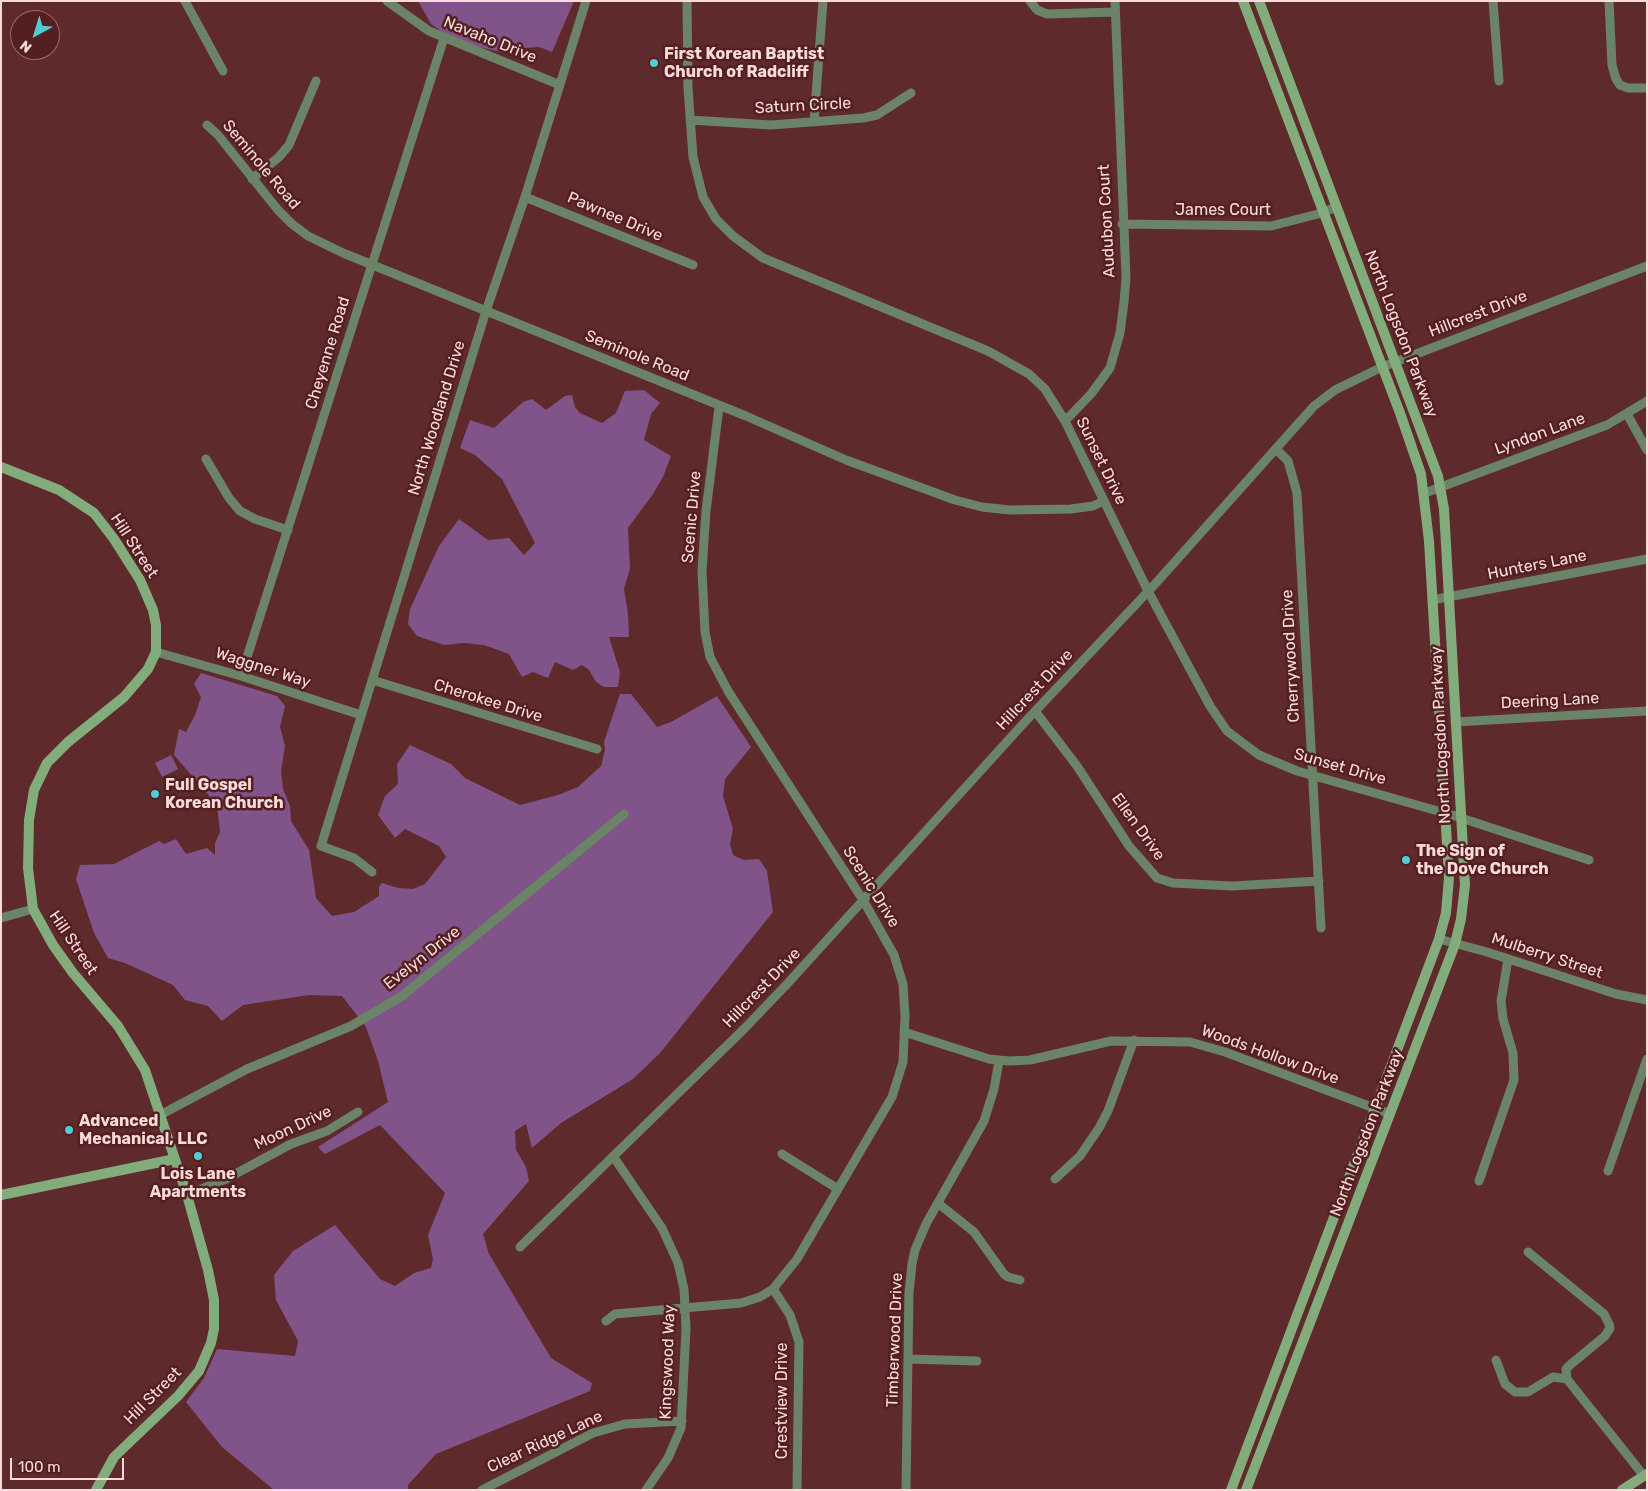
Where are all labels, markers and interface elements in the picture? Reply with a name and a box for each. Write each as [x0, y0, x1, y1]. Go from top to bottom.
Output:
north arrow [10, 10, 60, 60]
street label: Navaho Drive [441, 13, 539, 67]
text: N [17, 36, 35, 56]
place label: First Korean Baptist Church of Radcliff [664, 44, 824, 82]
marker: First Korean Baptist Church of Radcliff [648, 57, 660, 69]
street label: Saturn Circle [754, 94, 852, 118]
street label: Seminole Road [218, 116, 304, 214]
street label: Audubon Court [1094, 164, 1120, 278]
street label: Pawnee Drive [564, 188, 666, 246]
street label: James Court [1175, 200, 1271, 220]
street label: North Logsdon Parkway [1360, 248, 1442, 420]
street label: Hillcrest Drive [1426, 286, 1530, 342]
street label: Cheyenne Road [302, 294, 354, 412]
street label: Seminole Road [582, 326, 692, 386]
street label: North Woodland Drive [404, 338, 470, 498]
street label: Lyndon Lane [1492, 409, 1588, 459]
street label: Sunset Drive [1072, 414, 1130, 508]
street label: Scenic Drive [678, 470, 706, 564]
street label: Hill Street [106, 510, 162, 582]
street label: Hunters Lane [1486, 546, 1588, 584]
street label: Cherrywood Drive [1278, 589, 1304, 723]
street label: Waggner Way [213, 644, 313, 692]
street label: Hillcrest Drive [993, 646, 1077, 734]
street label: North Logsdon Parkway [1427, 646, 1455, 824]
street label: Cherokee Drive [431, 675, 545, 727]
street label: Deering Lane [1500, 689, 1600, 713]
street label: Sunset Drive [1292, 745, 1388, 789]
place label: Full Gospel Korean Church [165, 775, 284, 813]
marker: Full Gospel Korean Church [149, 788, 161, 800]
street label: Ellen Drive [1107, 790, 1169, 864]
place label: The Sign of the Dove Church [1416, 841, 1549, 879]
street label: Scenic Drive [838, 843, 904, 931]
marker: The Sign of the Dove Church [1400, 854, 1412, 866]
street label: Hill Street [45, 907, 101, 979]
street label: Evelyn Drive [380, 922, 464, 994]
street label: Mulberry Street [1489, 929, 1605, 983]
street label: Hillcrest Drive [719, 944, 805, 1032]
street label: Woods Hollow Drive [1199, 1021, 1341, 1089]
street label: North Logsdon Parkway [1326, 1047, 1408, 1219]
street label: Moon Drive [251, 1102, 335, 1154]
place label: Advanced Mechanical, LLC [79, 1111, 207, 1149]
marker: Advanced Mechanical, LLC [63, 1124, 75, 1136]
marker: Lois Lane Apartments [192, 1150, 204, 1162]
place label: Lois Lane Apartments [150, 1164, 246, 1202]
street label: Timberwood Drive [883, 1272, 907, 1408]
street label: Kingswood Way [656, 1304, 680, 1420]
street label: Crestview Drive [772, 1343, 792, 1459]
street label: Hill Street [120, 1363, 186, 1429]
street label: Clear Ridge Lane [484, 1407, 606, 1477]
scale bar [12, 1448, 126, 1480]
text: 100 m [18, 1458, 60, 1476]

